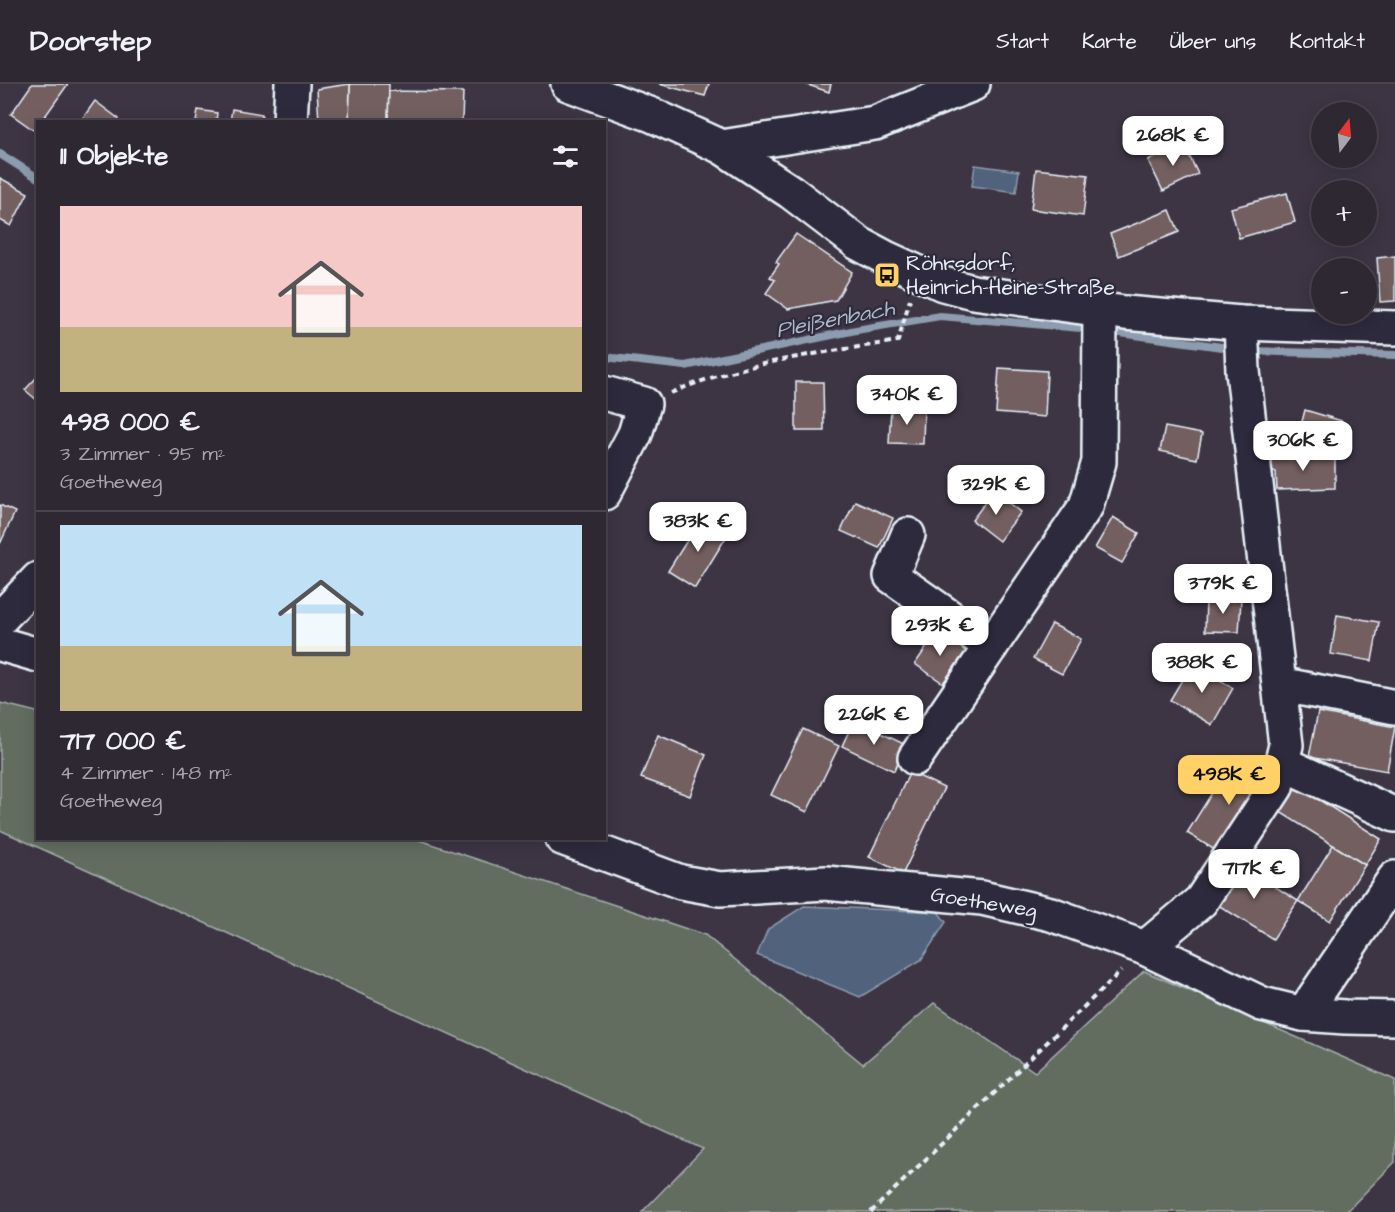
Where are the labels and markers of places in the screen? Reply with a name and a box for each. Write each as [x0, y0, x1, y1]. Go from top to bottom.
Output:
pin: 268K € [1124, 116, 1222, 167]
place label: Röhrsdorf, Heinrich-Heine-Straße [906, 249, 1115, 302]
bus stop icon: Röhrsdorf, Heinrich-Heine-Straße [872, 260, 902, 290]
pin: 340K € [858, 375, 956, 426]
pin: 306K € [1254, 421, 1352, 472]
pin: 329K € [947, 465, 1045, 516]
pin: 383K € [649, 502, 747, 553]
pin: 379K € [1174, 564, 1272, 615]
pin: 293K € [891, 606, 989, 657]
pin: 388K € [1153, 643, 1251, 694]
pin: 226K € [825, 695, 923, 746]
pin: 498K € [1180, 755, 1278, 806]
pin: 717K € [1205, 849, 1303, 900]

